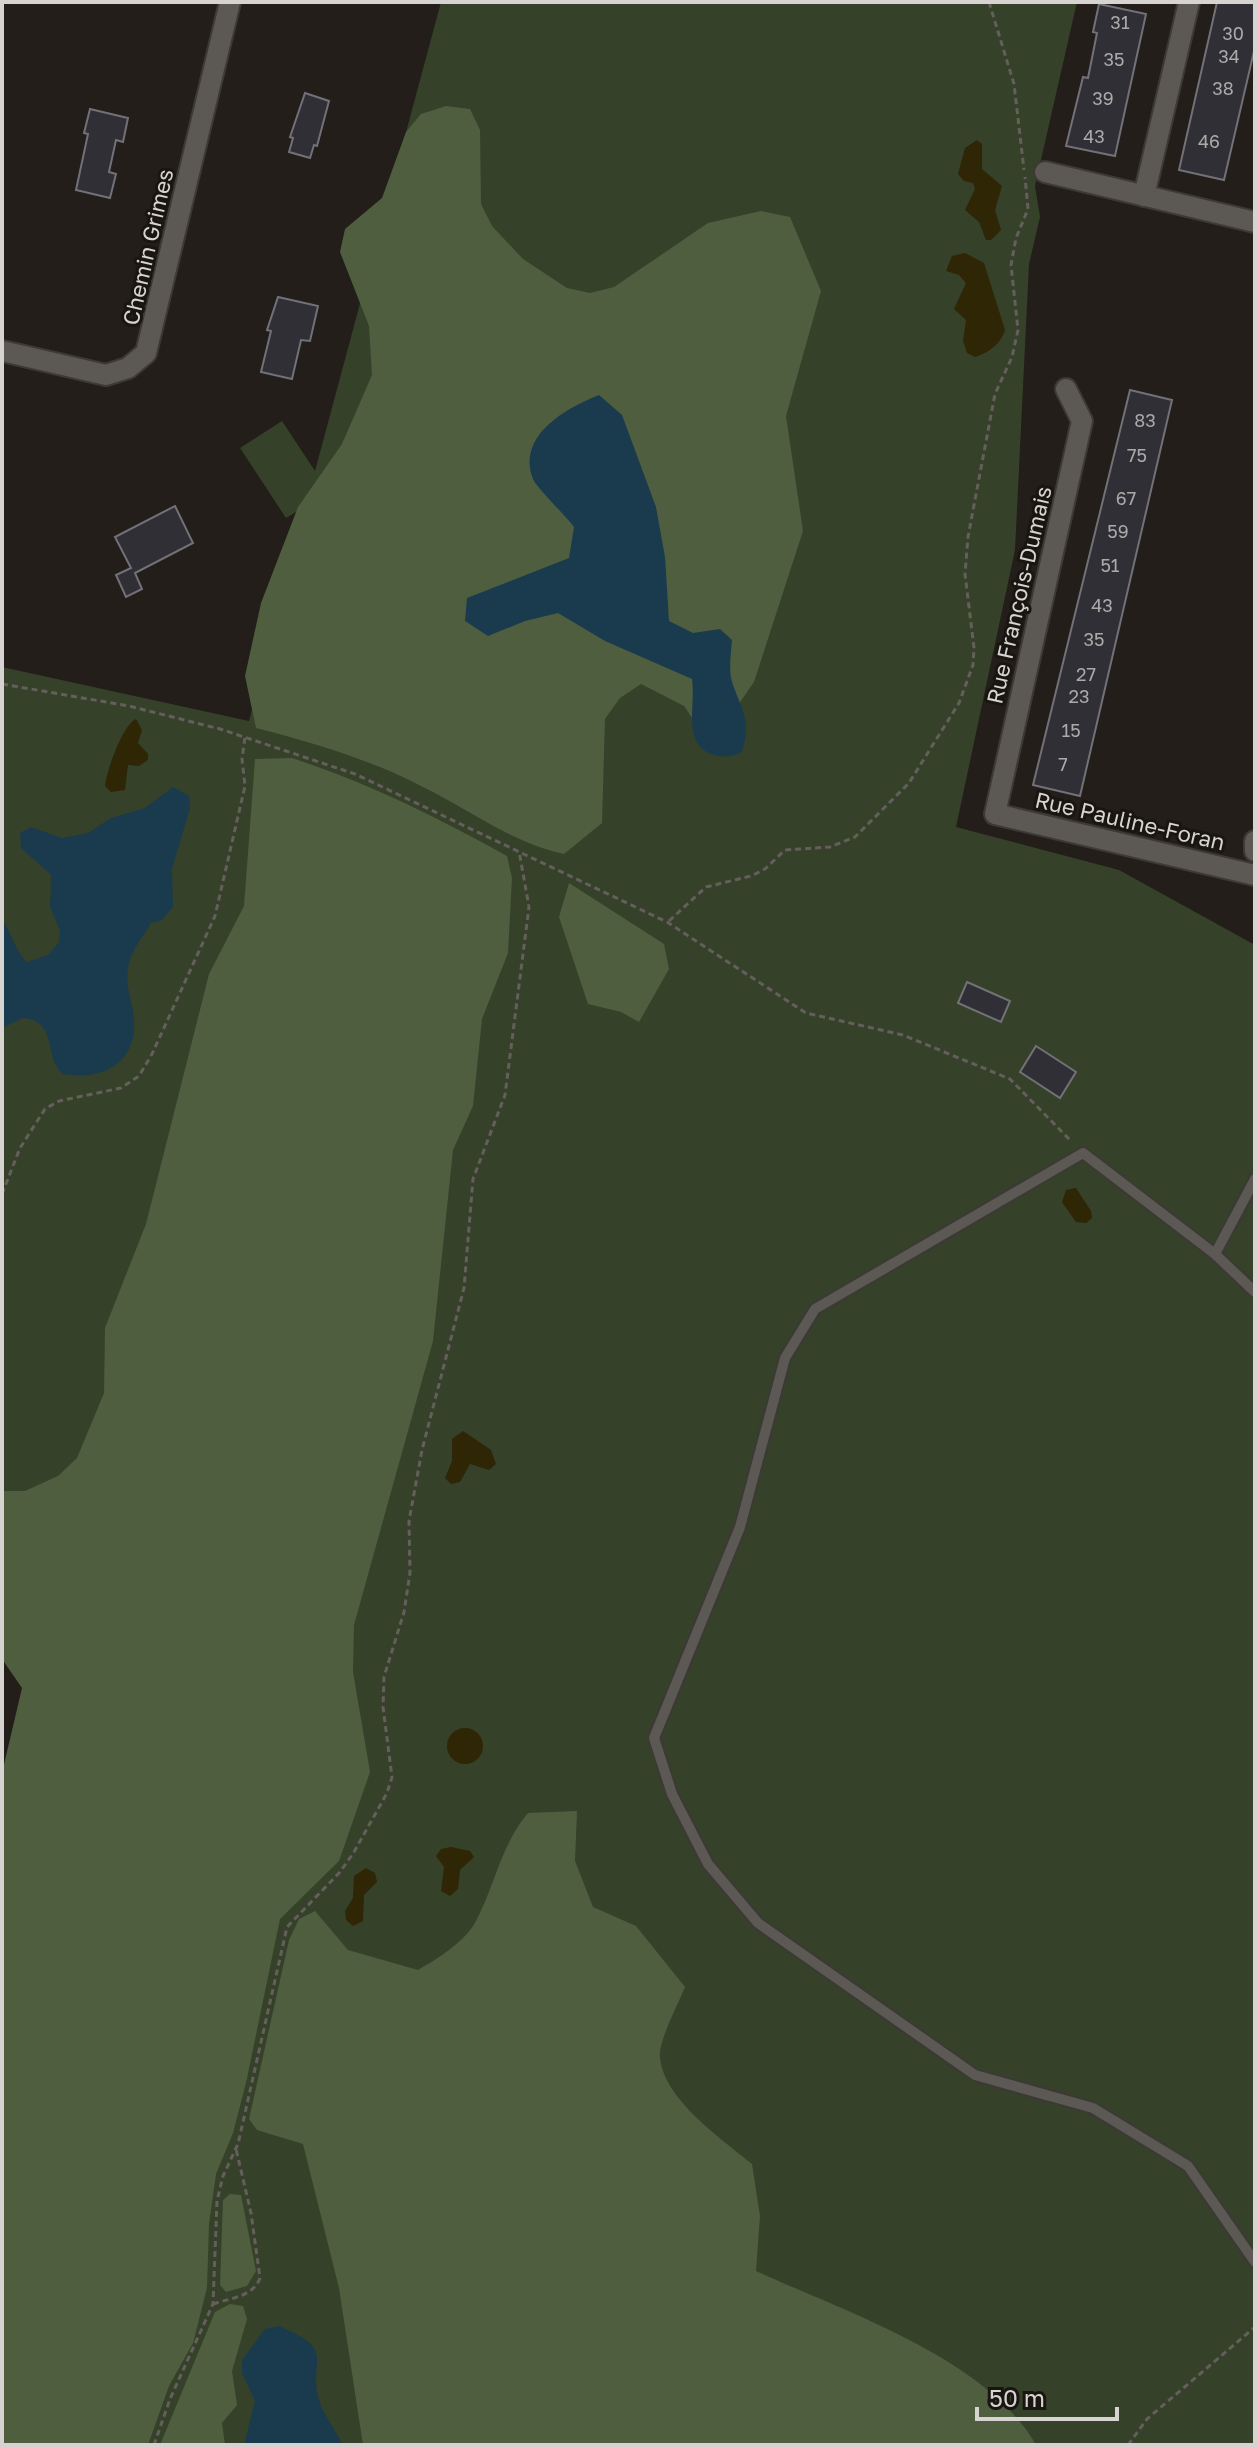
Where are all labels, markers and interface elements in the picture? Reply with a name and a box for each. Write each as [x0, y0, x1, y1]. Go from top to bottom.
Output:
house number: 31 [1110, 11, 1130, 33]
house number: 30 [1222, 22, 1244, 44]
house number: 34 [1218, 45, 1240, 67]
house number: 35 [1104, 48, 1124, 70]
house number: 38 [1212, 77, 1234, 99]
house number: 39 [1092, 87, 1114, 109]
house number: 43 [1083, 125, 1105, 147]
house number: 46 [1198, 130, 1220, 152]
street label: Chemin Grimes [116, 166, 179, 328]
house number: 83 [1134, 409, 1156, 431]
house number: 75 [1127, 444, 1147, 466]
street label: Rue François-Dumais [980, 483, 1057, 706]
house number: 67 [1116, 487, 1136, 509]
house number: 59 [1107, 520, 1129, 542]
house number: 51 [1100, 554, 1120, 576]
house number: 43 [1091, 594, 1113, 616]
house number: 35 [1084, 628, 1104, 650]
house number: 27 [1076, 663, 1096, 685]
house number: 23 [1069, 685, 1089, 707]
house number: 15 [1061, 719, 1081, 741]
house number: 7 [1058, 753, 1068, 775]
street label: Rue Pauline-Foran [1033, 786, 1228, 855]
scale bar [977, 2371, 1117, 2421]
text: 50 m [989, 2383, 1045, 2412]

